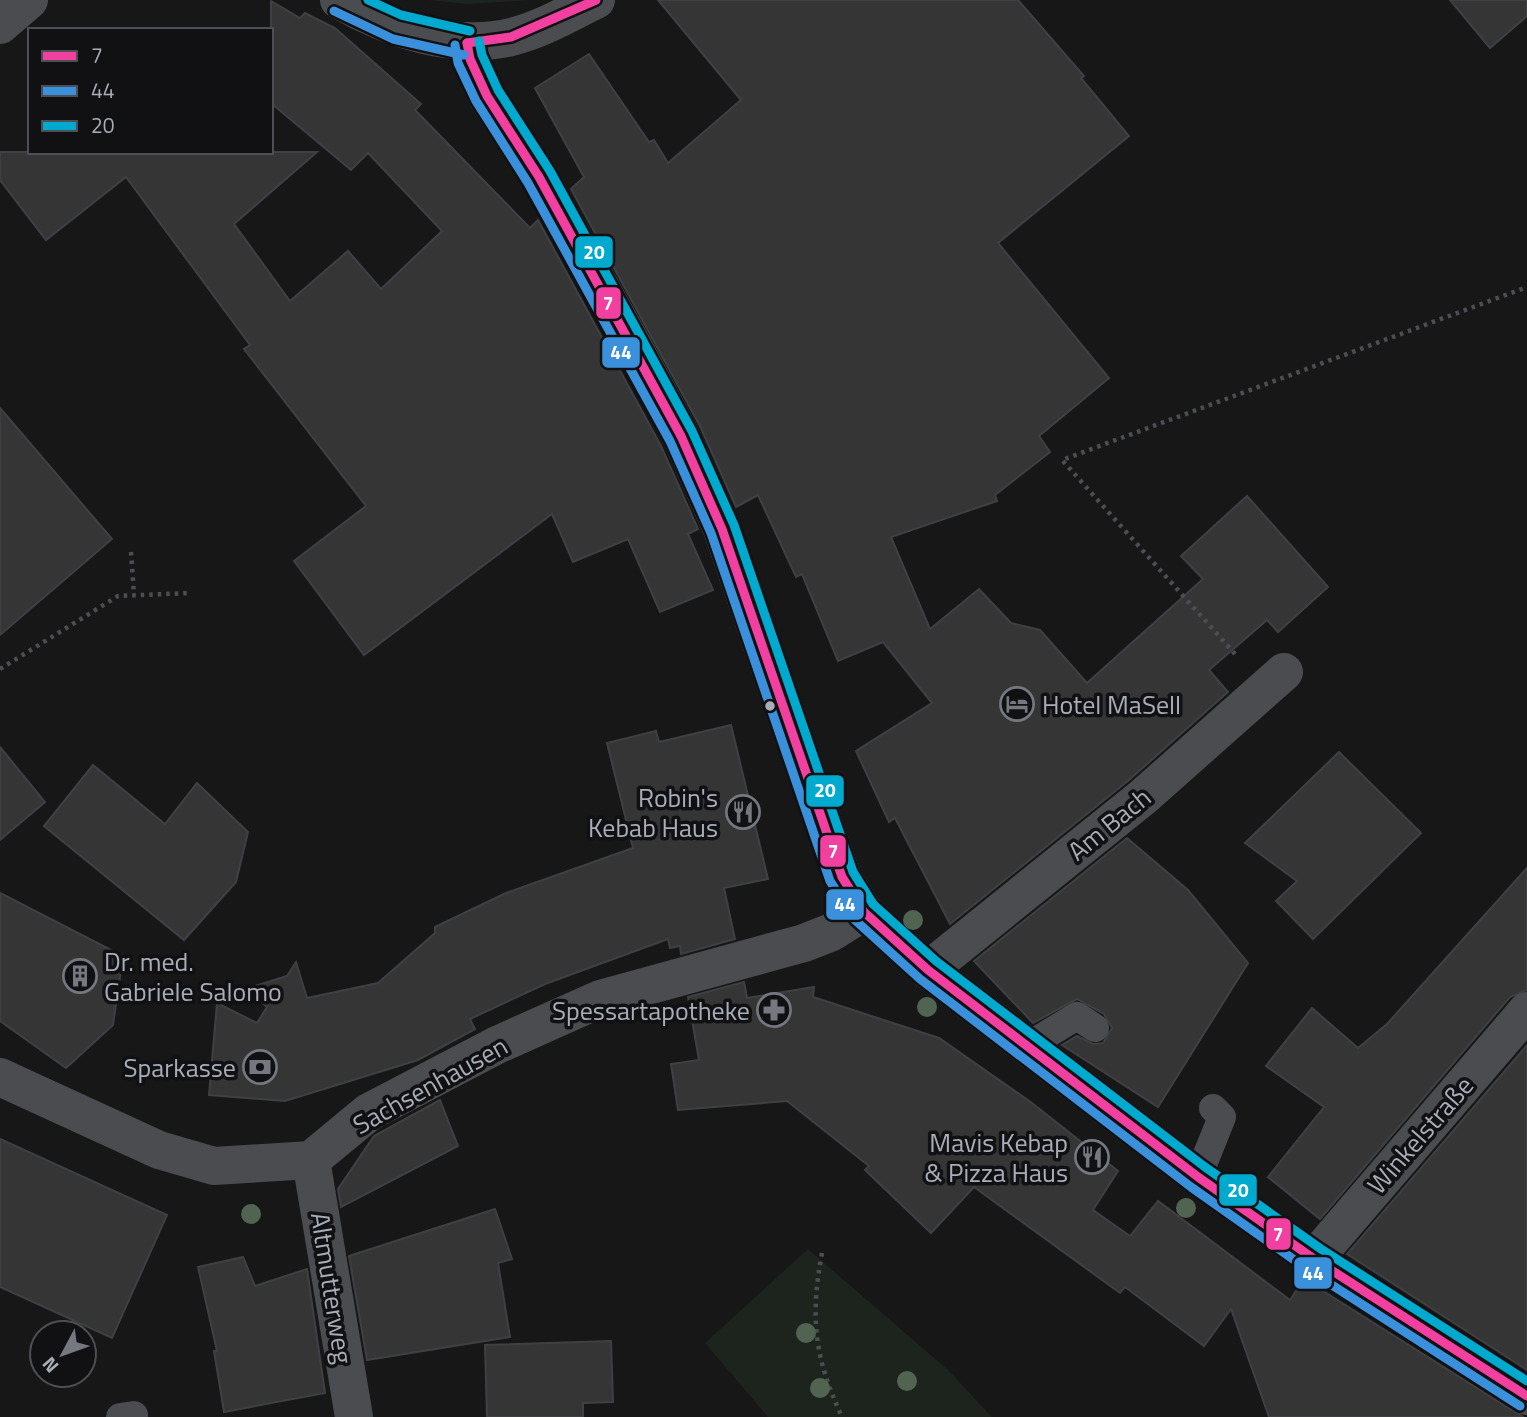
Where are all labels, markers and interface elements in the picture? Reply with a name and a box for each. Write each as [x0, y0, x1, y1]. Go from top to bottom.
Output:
legend [28, 28, 273, 154]
text: 7 [91, 39, 103, 71]
text: 44 [91, 74, 115, 106]
text: 20 [91, 109, 115, 141]
line badge: 20 [574, 235, 614, 269]
text: 20 [583, 237, 605, 266]
line badge: 7 [595, 286, 622, 320]
text: 7 [603, 288, 613, 317]
line badge: 44 [601, 336, 641, 369]
text: 44 [610, 337, 632, 366]
hotel icon: Hotel MaSell [998, 685, 1036, 723]
place label: Hotel MaSell [1042, 685, 1181, 724]
unlabelled marker [763, 699, 777, 713]
line badge: 20 [805, 774, 845, 808]
text: 20 [814, 775, 836, 804]
place label: Robin's Kebab Haus [588, 778, 718, 847]
street label: Am Bach [1059, 778, 1159, 870]
restaurant icon: Robin's Kebab Haus [724, 793, 762, 831]
line badge: 7 [819, 834, 847, 868]
text: 7 [828, 836, 838, 865]
line badge: 44 [825, 888, 865, 921]
text: 44 [834, 889, 856, 918]
place label: Dr. med. Gabriele Salomo [104, 942, 282, 1011]
building icon: Dr. med. Gabriele Salomo [61, 957, 99, 995]
place label: Spessartapotheke [552, 991, 750, 1030]
pharmacy icon: Spessartapotheke [755, 991, 793, 1029]
street label: Sachsenhausen [346, 1026, 514, 1144]
place label: Sparkasse [123, 1048, 236, 1087]
bank icon: Sparkasse [241, 1048, 279, 1086]
street label: Winkelstraße [1358, 1067, 1482, 1203]
place label: Mavis Kebap & Pizza Haus [924, 1123, 1068, 1192]
restaurant icon: Mavis Kebap & Pizza Haus [1073, 1138, 1111, 1176]
line badge: 20 [1218, 1173, 1258, 1207]
text: 20 [1227, 1175, 1249, 1204]
street label: Altmutterweg [301, 1210, 363, 1366]
line badge: 7 [1265, 1217, 1292, 1251]
text: 7 [1273, 1219, 1283, 1248]
line badge: 44 [1293, 1256, 1333, 1290]
text: 44 [1302, 1258, 1324, 1287]
north arrow [28, 1319, 98, 1389]
text: N [35, 1351, 65, 1380]

